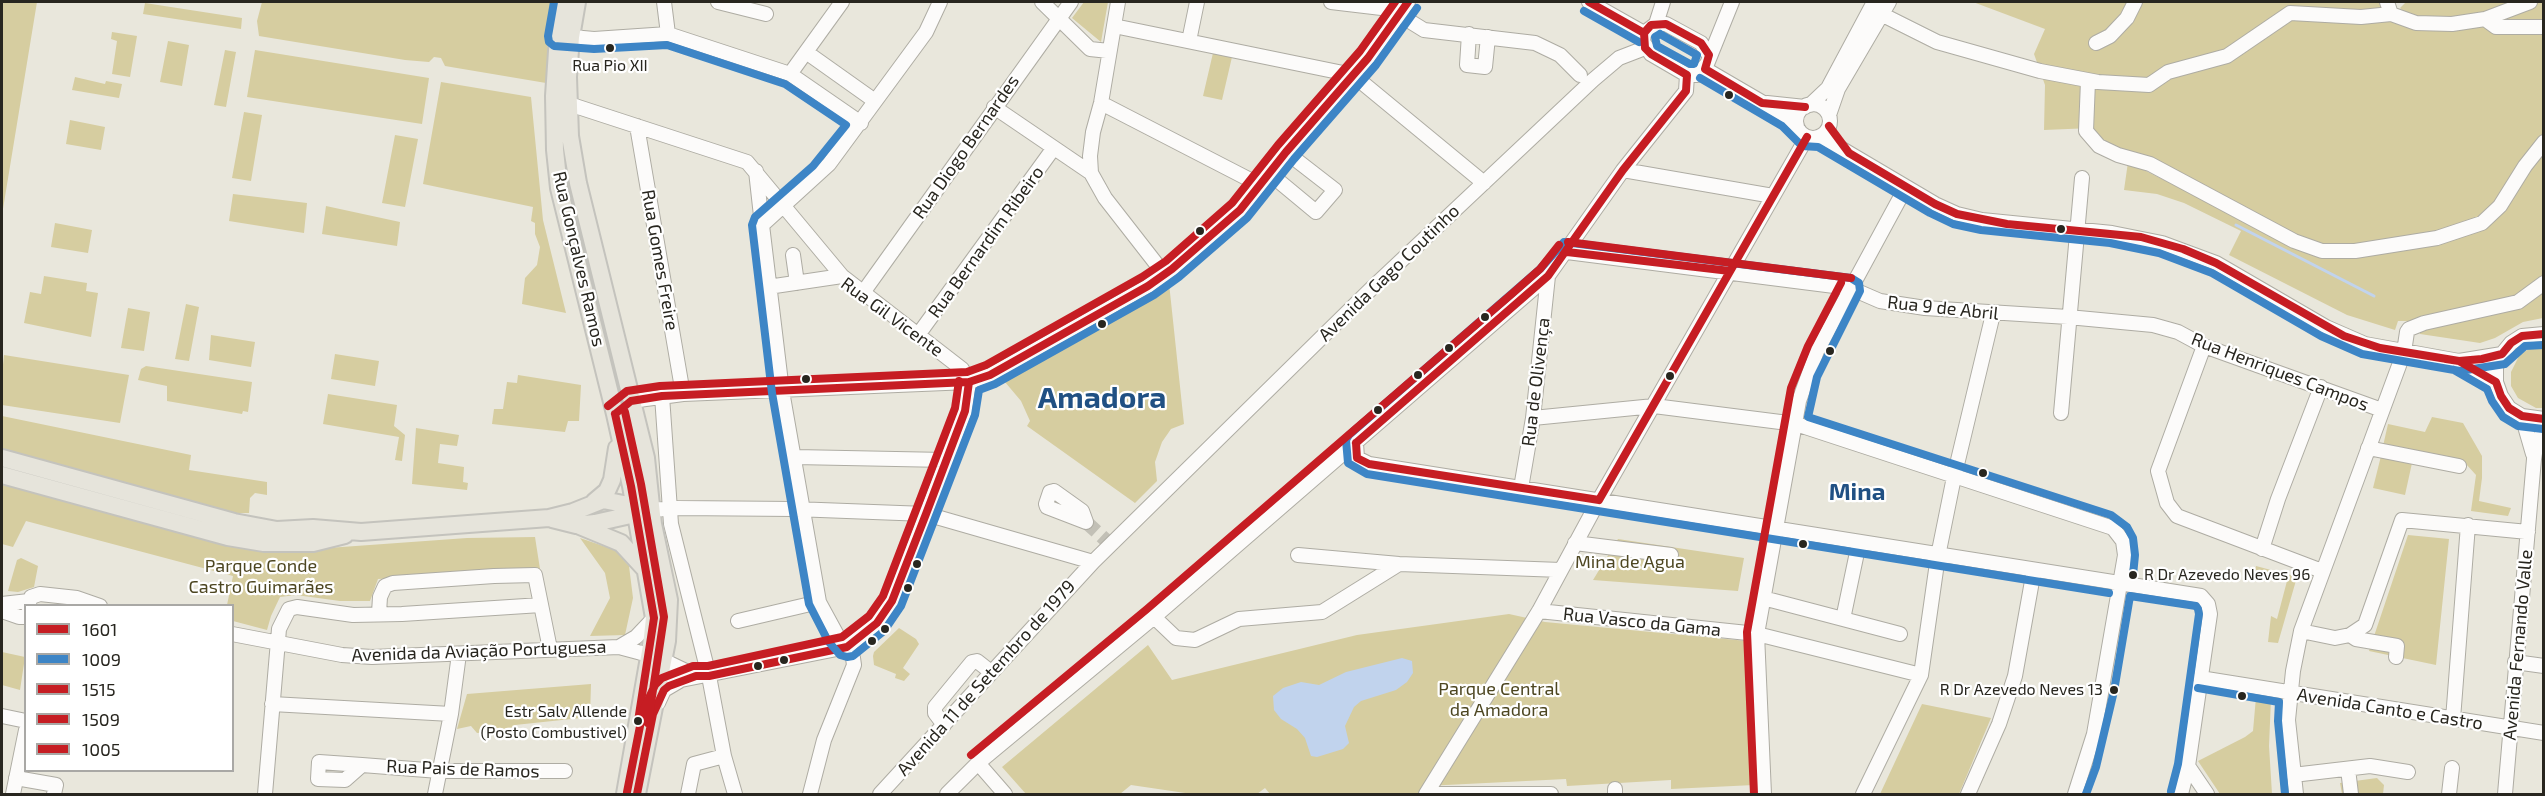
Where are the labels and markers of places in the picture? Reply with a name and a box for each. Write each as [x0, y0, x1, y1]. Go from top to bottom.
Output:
marker: Rua Pio XII [604, 42, 616, 54]
place label: Rua Pio XII [572, 56, 648, 76]
unlabelled marker [1723, 89, 1735, 101]
unlabelled marker [2055, 223, 2067, 235]
unlabelled marker [1194, 225, 1206, 237]
unlabelled marker [1479, 311, 1491, 323]
unlabelled marker [1096, 318, 1108, 330]
unlabelled marker [1443, 342, 1455, 354]
unlabelled marker [1824, 345, 1836, 357]
unlabelled marker [1412, 369, 1424, 381]
unlabelled marker [1664, 370, 1676, 382]
unlabelled marker [800, 373, 812, 385]
unlabelled marker [1372, 404, 1384, 416]
unlabelled marker [1977, 467, 1989, 479]
unlabelled marker [1797, 538, 1809, 550]
unlabelled marker [911, 558, 923, 570]
place label: R Dr Azevedo Neves 96 [2144, 565, 2310, 585]
marker: R Dr Azevedo Neves 96 [2127, 569, 2139, 581]
unlabelled marker [902, 582, 914, 594]
unlabelled marker [879, 623, 891, 635]
unlabelled marker [866, 635, 878, 647]
unlabelled marker [778, 654, 790, 666]
unlabelled marker [752, 660, 764, 672]
place label: R Dr Azevedo Neves 13 [1940, 680, 2103, 700]
marker: R Dr Azevedo Neves 13 [2108, 684, 2120, 696]
unlabelled marker [2236, 690, 2248, 702]
place label: Estr Salv Allende (Posto Combustivel) [481, 702, 627, 740]
marker: Estr Salv Allende (Posto Combustivel) [632, 715, 644, 727]

